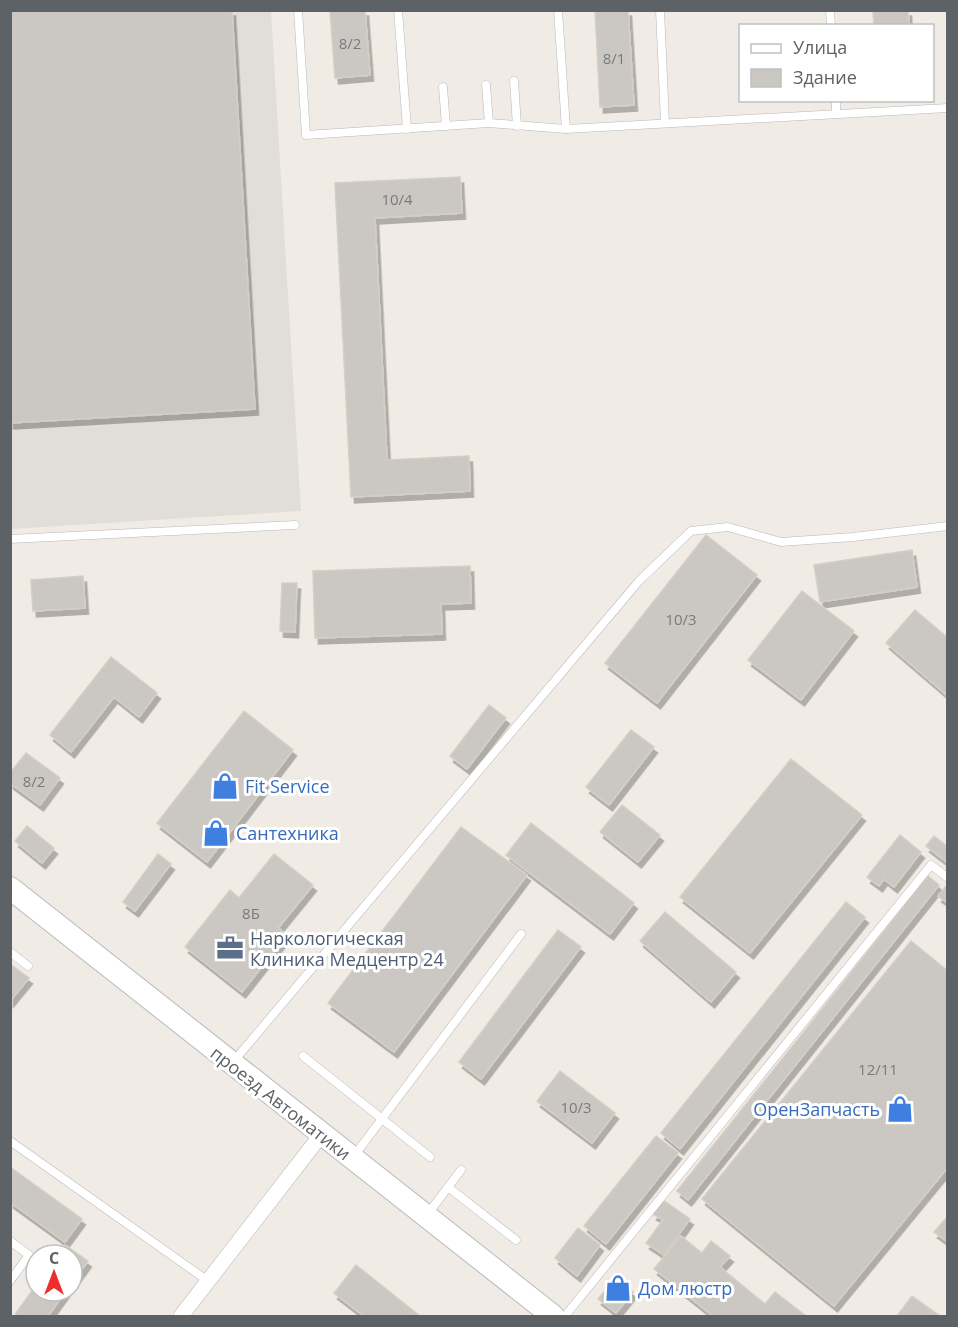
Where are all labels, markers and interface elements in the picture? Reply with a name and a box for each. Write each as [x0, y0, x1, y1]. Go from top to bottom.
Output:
legend [739, 24, 934, 102]
house number: 8/2 [339, 33, 361, 53]
text: Улица [793, 35, 847, 59]
house number: 8/1 [603, 48, 625, 68]
text: Здание [793, 65, 857, 89]
house number: 10/4 [381, 189, 413, 209]
house number: 10/3 [665, 609, 697, 629]
house number: 8/2 [23, 771, 45, 791]
shop icon: Fit Service [210, 771, 240, 801]
place label: Fit Service [245, 774, 330, 798]
shop icon: Сантехника [201, 818, 231, 848]
place label: Сантехника [236, 821, 339, 845]
house number: 8Б [242, 903, 260, 923]
place label: Наркологическая Клиника Медцентр 24 [250, 926, 444, 971]
office icon: Наркологическая Клиника Медцентр 24 [215, 933, 245, 963]
street label: проезд Автоматики [206, 1041, 356, 1165]
house number: 12/11 [858, 1059, 898, 1079]
shop icon: ОренЗапчасть [885, 1094, 915, 1124]
house number: 10/3 [560, 1097, 592, 1117]
place label: ОренЗапчасть [753, 1097, 880, 1121]
north arrow [24, 1243, 84, 1303]
text: С [49, 1247, 59, 1269]
shop icon: Дом люстр [603, 1273, 633, 1303]
place label: Дом люстр [638, 1276, 732, 1300]

